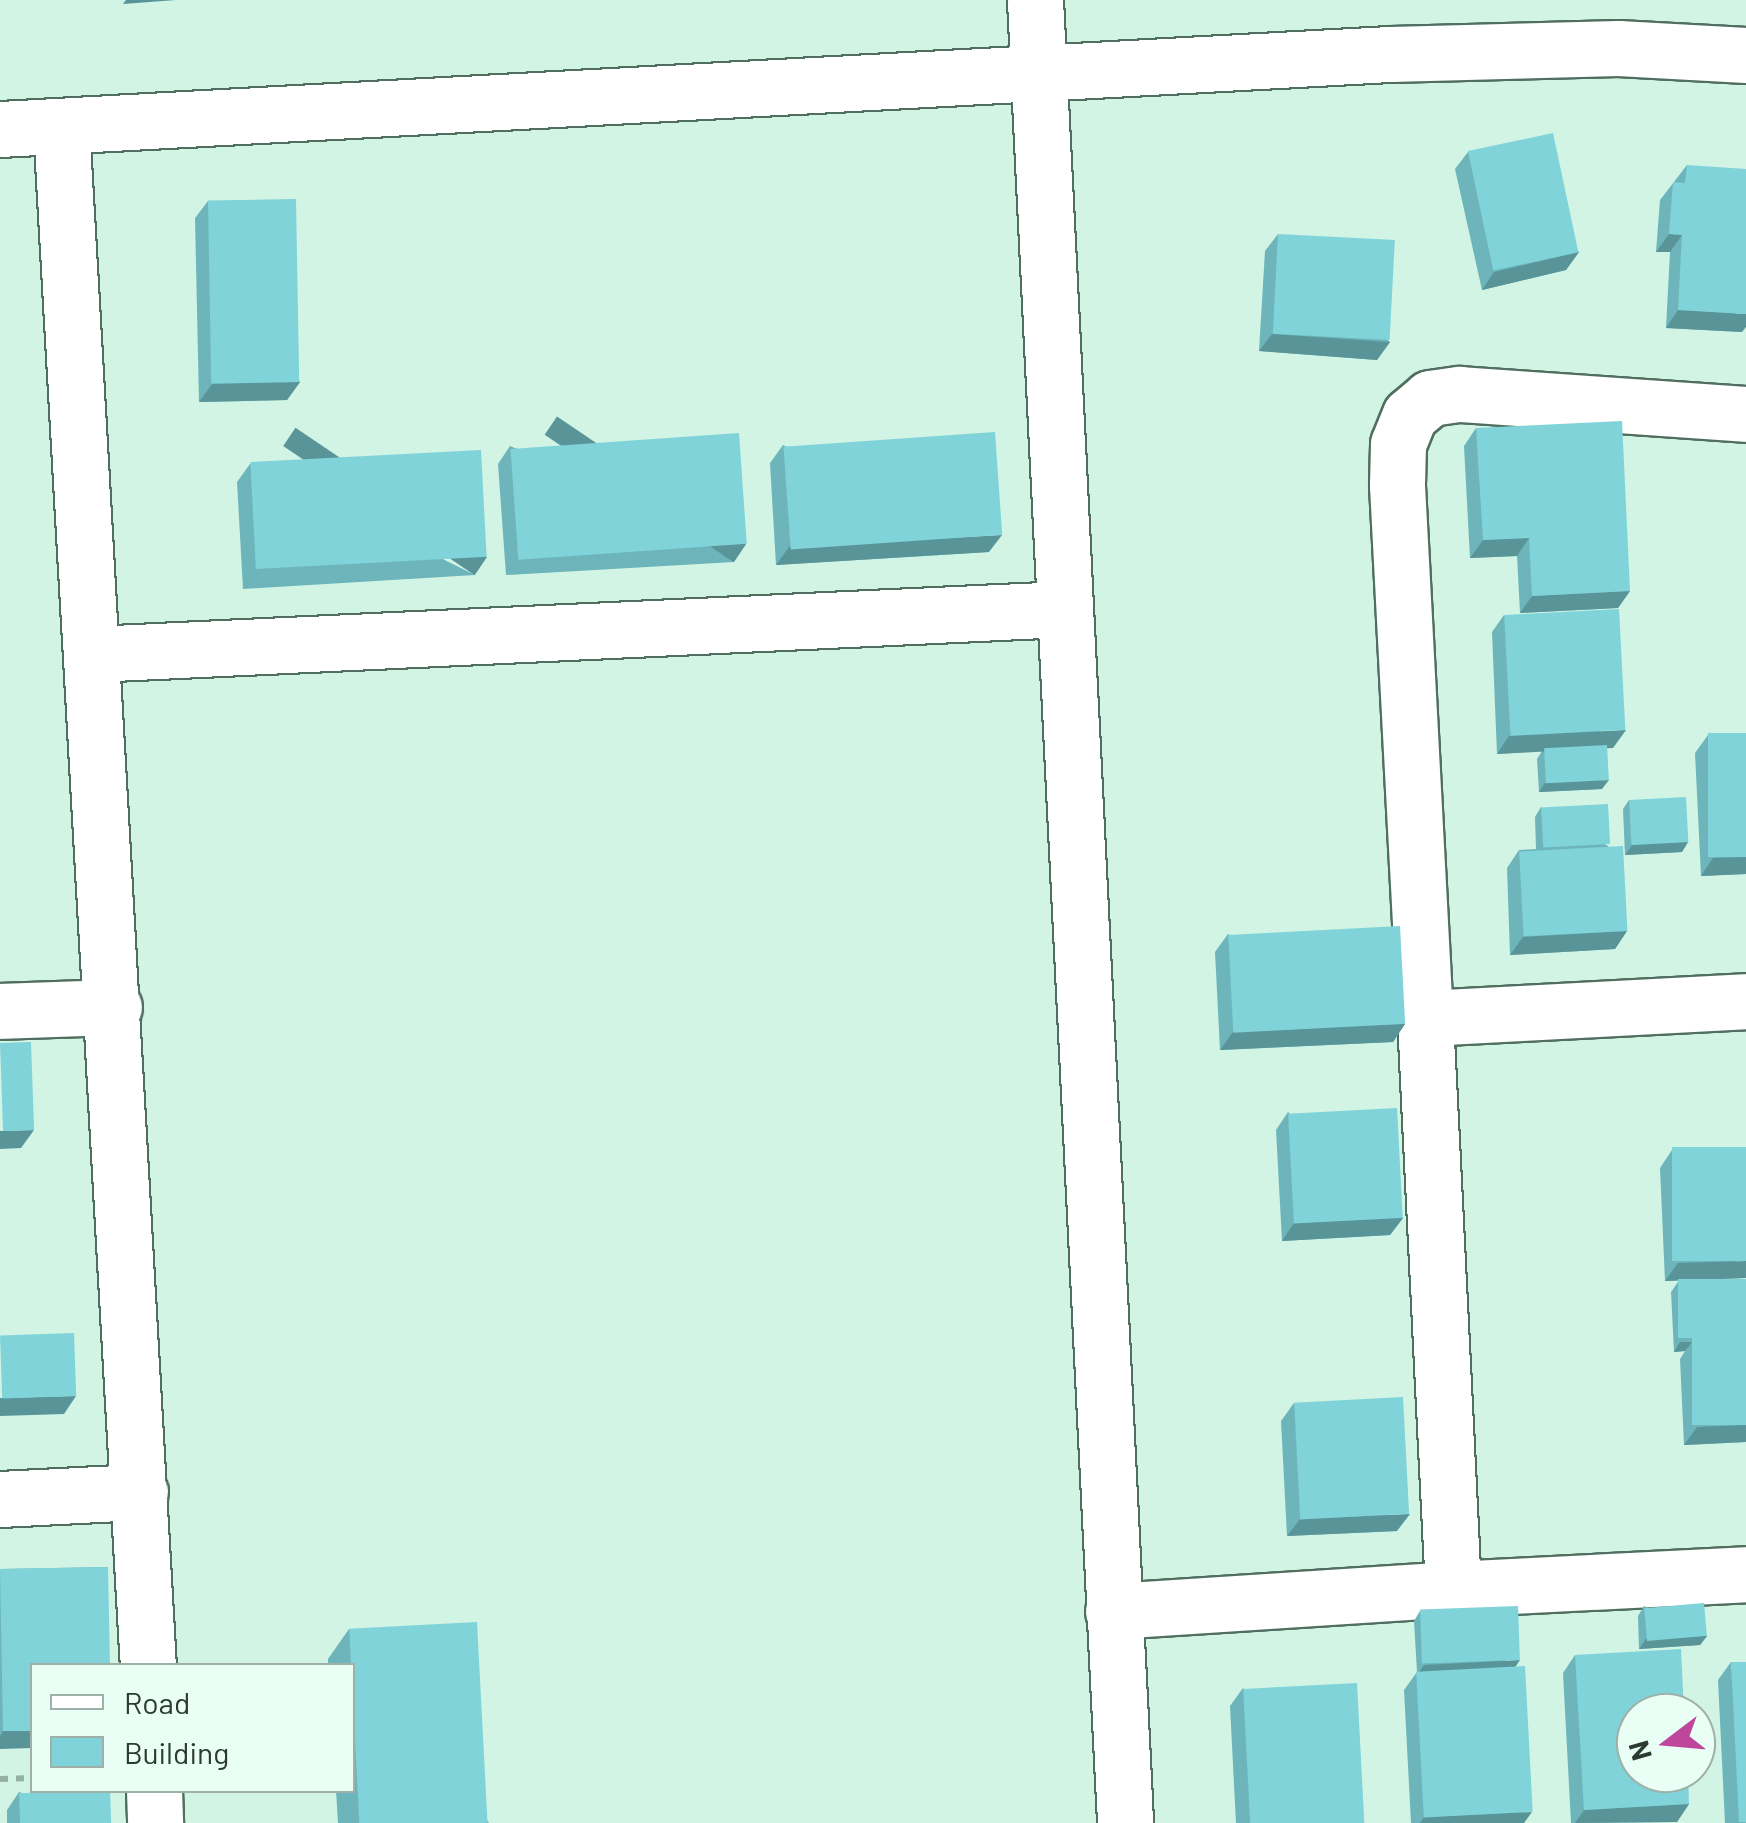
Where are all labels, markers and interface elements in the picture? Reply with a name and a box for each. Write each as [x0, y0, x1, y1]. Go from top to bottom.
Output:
legend [30, 1663, 355, 1793]
text: Road [124, 1684, 190, 1720]
north arrow [1616, 1693, 1716, 1793]
text: Building [124, 1734, 229, 1770]
text: N [1620, 1737, 1658, 1764]

